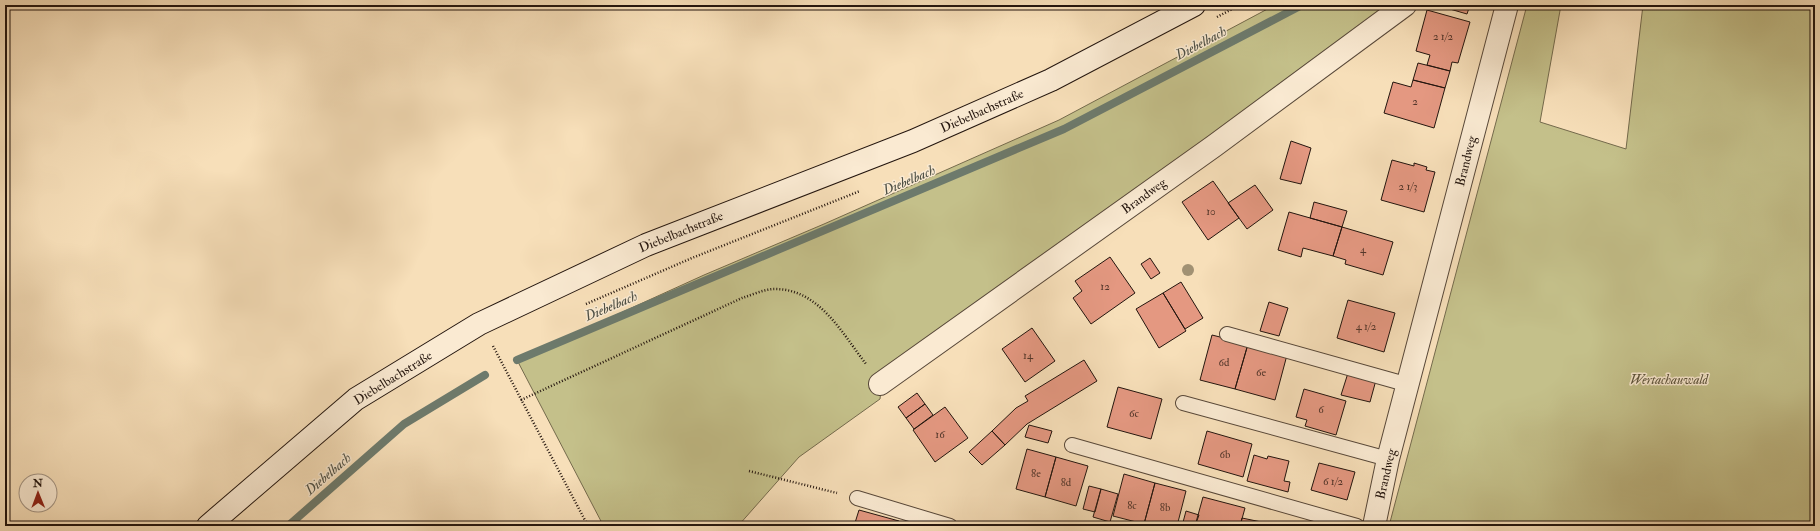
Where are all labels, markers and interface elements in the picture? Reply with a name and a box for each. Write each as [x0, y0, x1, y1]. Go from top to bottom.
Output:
water label: Diebelbach [1172, 22, 1229, 64]
house number: 2 1/2 [1433, 30, 1454, 43]
street label: Diebelbachstraße [938, 85, 1027, 137]
house number: 2 [1412, 95, 1418, 108]
street label: Brandweg [1452, 134, 1480, 188]
water label: Diebelbach [879, 161, 938, 199]
street label: Brandweg [1119, 174, 1170, 218]
house number: 2 1/3 [1399, 180, 1417, 193]
house number: 10 [1206, 205, 1216, 218]
street label: Diebelbachstraße [636, 208, 726, 256]
house number: 4 [1360, 243, 1367, 256]
house number: 12 [1100, 280, 1110, 293]
water label: Diebelbach [581, 287, 640, 325]
house number: 4 1/2 [1356, 320, 1377, 333]
street label: Diebelbachstraße [351, 347, 436, 409]
house number: 14 [1023, 349, 1034, 362]
house number: 6d [1219, 356, 1230, 369]
house number: 6e [1256, 366, 1266, 379]
park label: Wertachauwald [1630, 372, 1710, 388]
house number: 6 [1318, 403, 1325, 416]
house number: 6c [1129, 407, 1140, 420]
house number: 16 [935, 428, 946, 441]
street label: Brandweg [1372, 447, 1400, 501]
house number: 6b [1220, 448, 1231, 461]
water label: Diebelbach [301, 449, 355, 499]
house number: 8e [1031, 467, 1041, 480]
north arrow [18, 473, 58, 513]
house number: 6 1/2 [1323, 475, 1344, 488]
house number: 8d [1061, 476, 1072, 489]
text: N [32, 477, 44, 490]
house number: 8c [1127, 499, 1137, 512]
house number: 8b [1160, 501, 1171, 514]

